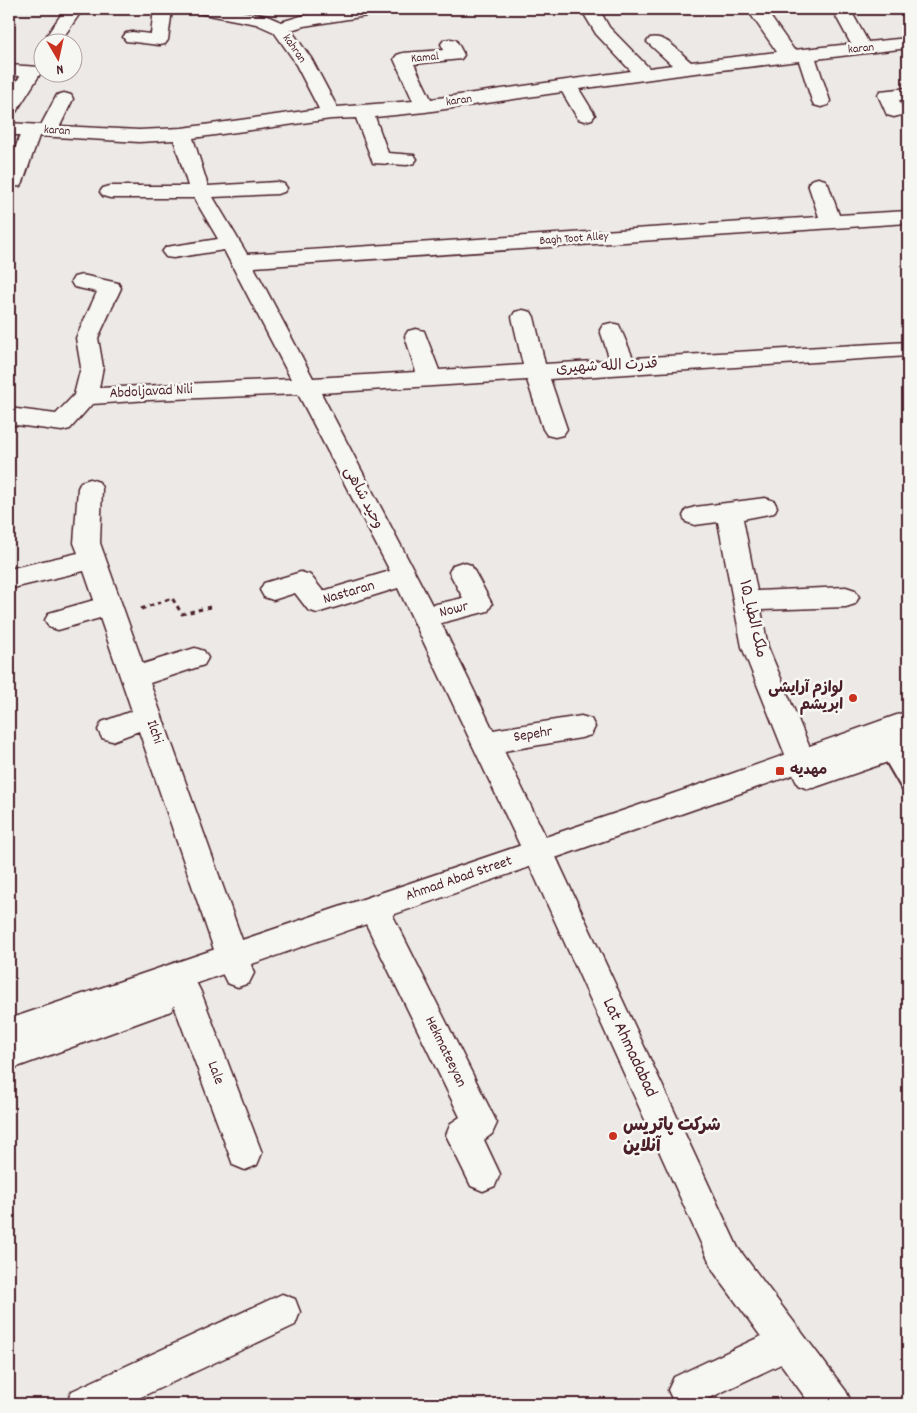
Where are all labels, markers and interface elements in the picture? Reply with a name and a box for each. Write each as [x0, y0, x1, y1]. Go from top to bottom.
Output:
street label: kahran [278, 31, 310, 67]
north arrow [32, 32, 82, 82]
street label: karan [847, 39, 875, 59]
street label: Kamal [410, 48, 440, 68]
text: N [55, 58, 65, 79]
street label: karan [445, 91, 474, 111]
street label: karan [43, 122, 71, 140]
street label: Bagh Toot Alley [539, 228, 610, 250]
street label: قدرت الله شهیری [556, 353, 658, 381]
street label: Abdoljavad Nili [109, 379, 193, 405]
street label: وحید شاهی [337, 463, 389, 533]
street label: Nastaran [321, 575, 377, 611]
street label: ۱۵_ملک الطبا [732, 578, 772, 660]
street label: Nowr [437, 596, 471, 624]
place label: لوازم آرایشی ابریشم [768, 678, 843, 717]
marker: لوازم آرایشی ابریشم [847, 692, 859, 704]
street label: Ilchi [140, 717, 168, 747]
street label: Sepehr [512, 721, 554, 749]
place label: مهدیه [790, 760, 827, 782]
marker: مهدیه [774, 765, 786, 777]
street label: Ahmad Abad Street [403, 850, 516, 908]
street label: Lat Ahmadabad [595, 994, 663, 1102]
street label: Hekmateeyan [418, 1013, 472, 1091]
street label: Lale [201, 1058, 229, 1088]
place label: شرکت پاتریس آنلاین [623, 1114, 721, 1160]
marker: شرکت پاتریس آنلاین [607, 1130, 619, 1142]

